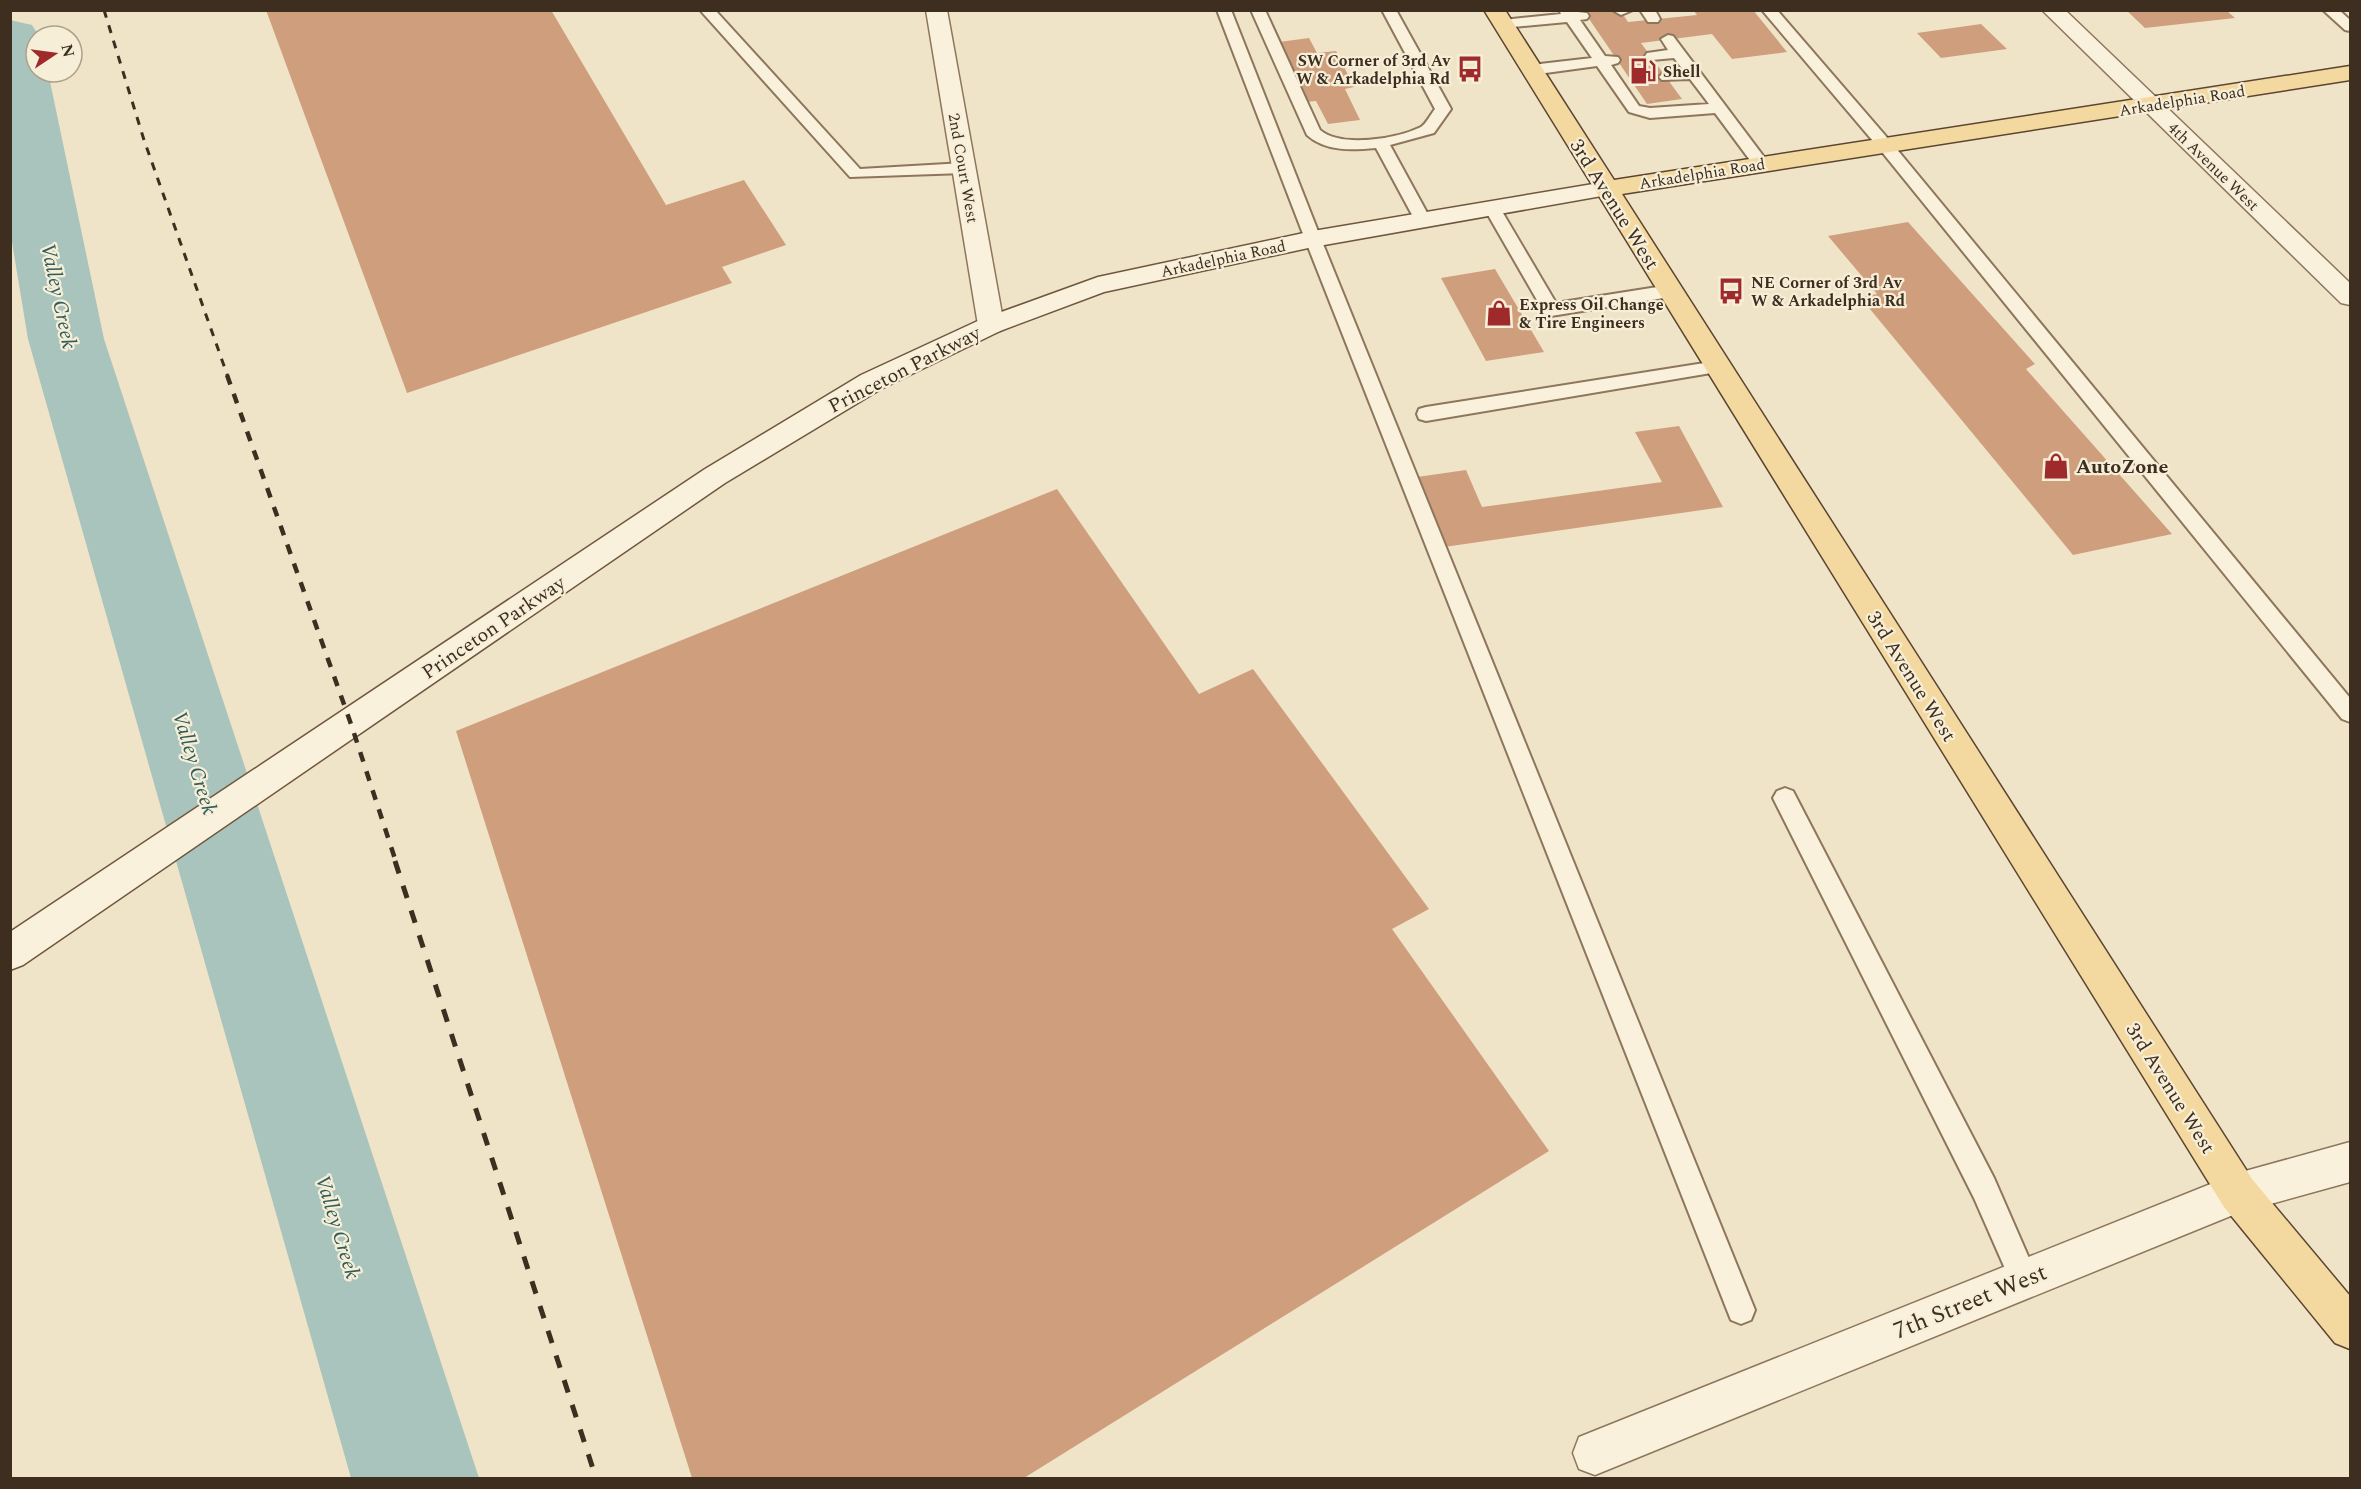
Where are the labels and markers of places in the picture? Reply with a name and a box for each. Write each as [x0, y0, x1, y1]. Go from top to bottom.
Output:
place label: SW Corner of 3rd Av W & Arkadelphia Rd [1296, 49, 1451, 91]
bus stop icon: SW Corner of 3rd Av W & Arkadelphia Rd [1455, 54, 1485, 84]
fuel station icon: Shell [1628, 56, 1658, 86]
place label: Shell [1663, 60, 1700, 84]
place label: NE Corner of 3rd Av W & Arkadelphia Rd [1751, 271, 1905, 313]
bus stop icon: NE Corner of 3rd Av W & Arkadelphia Rd [1716, 276, 1746, 306]
place label: Express Oil Change & Tire Engineers [1519, 293, 1664, 335]
shop icon: Express Oil Change & Tire Engineers [1484, 298, 1514, 328]
shop icon: AutoZone [2041, 451, 2071, 481]
place label: AutoZone [2076, 452, 2168, 482]

